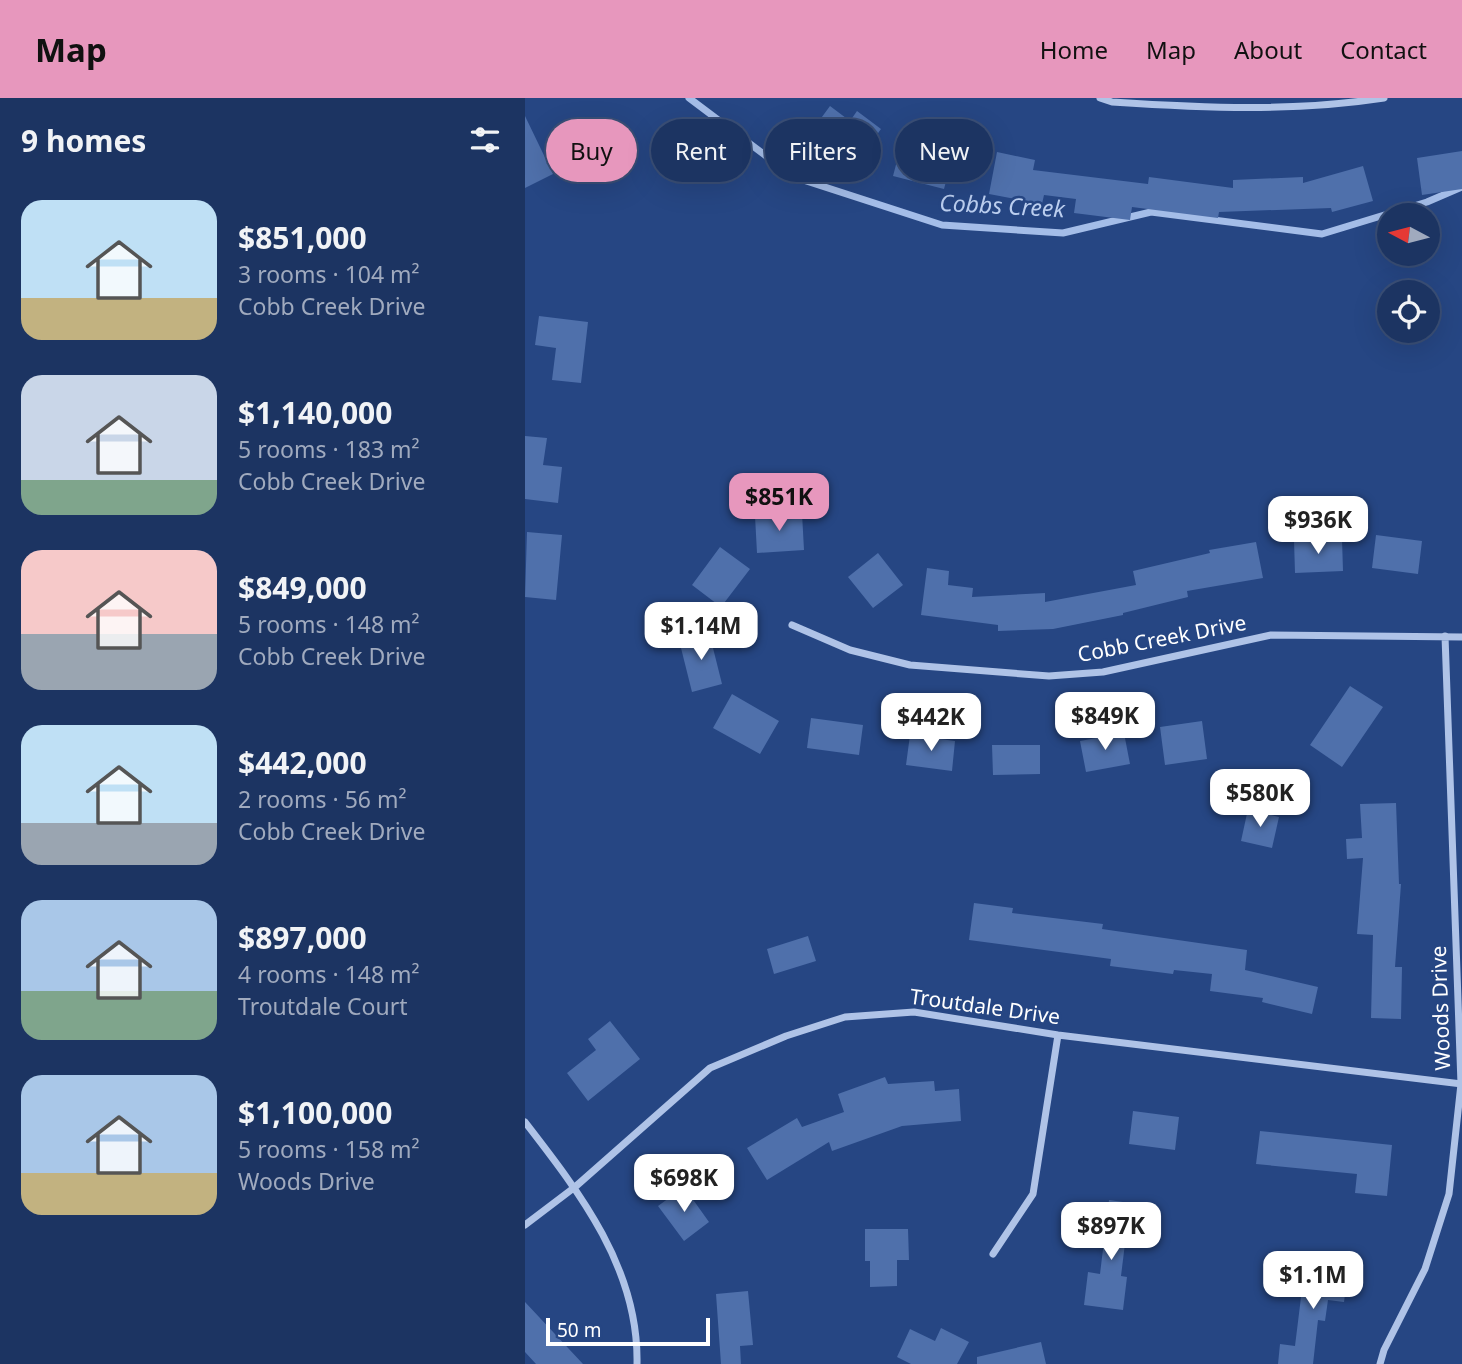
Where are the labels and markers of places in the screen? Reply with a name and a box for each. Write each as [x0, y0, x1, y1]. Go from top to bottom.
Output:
pin: $851K [730, 474, 828, 533]
pin: $936K [1269, 496, 1367, 556]
pin: $1.14M [644, 602, 758, 662]
pin: $849K [1056, 692, 1154, 752]
pin: $442K [882, 694, 980, 753]
pin: $580K [1211, 770, 1309, 829]
pin: $698K [635, 1154, 733, 1214]
pin: $897K [1062, 1202, 1160, 1262]
pin: $1.1M [1264, 1252, 1362, 1311]

